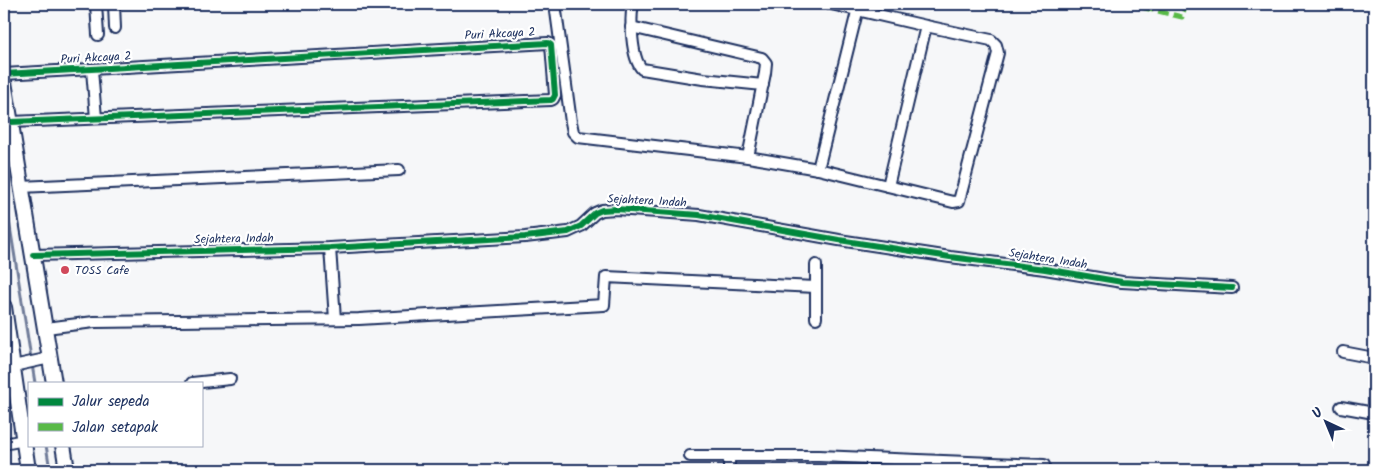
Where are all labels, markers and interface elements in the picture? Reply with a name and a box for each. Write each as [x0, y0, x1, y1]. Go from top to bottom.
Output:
street label: Puri Akcaya 2 [464, 23, 536, 45]
street label: Puri Akcaya 2 [60, 47, 132, 69]
street label: Sejahtera Indah [607, 189, 687, 213]
street label: Sejahtera Indah [194, 229, 274, 249]
street label: Sejahtera Indah [1007, 243, 1089, 275]
place label: TOSS Cafe [75, 261, 130, 280]
marker: TOSS Cafe [59, 264, 71, 276]
legend [28, 382, 202, 446]
text: Jalur sepeda [72, 390, 150, 414]
north arrow [1300, 396, 1350, 446]
text: U [1307, 402, 1329, 424]
text: Jalan setapak [72, 416, 159, 440]

